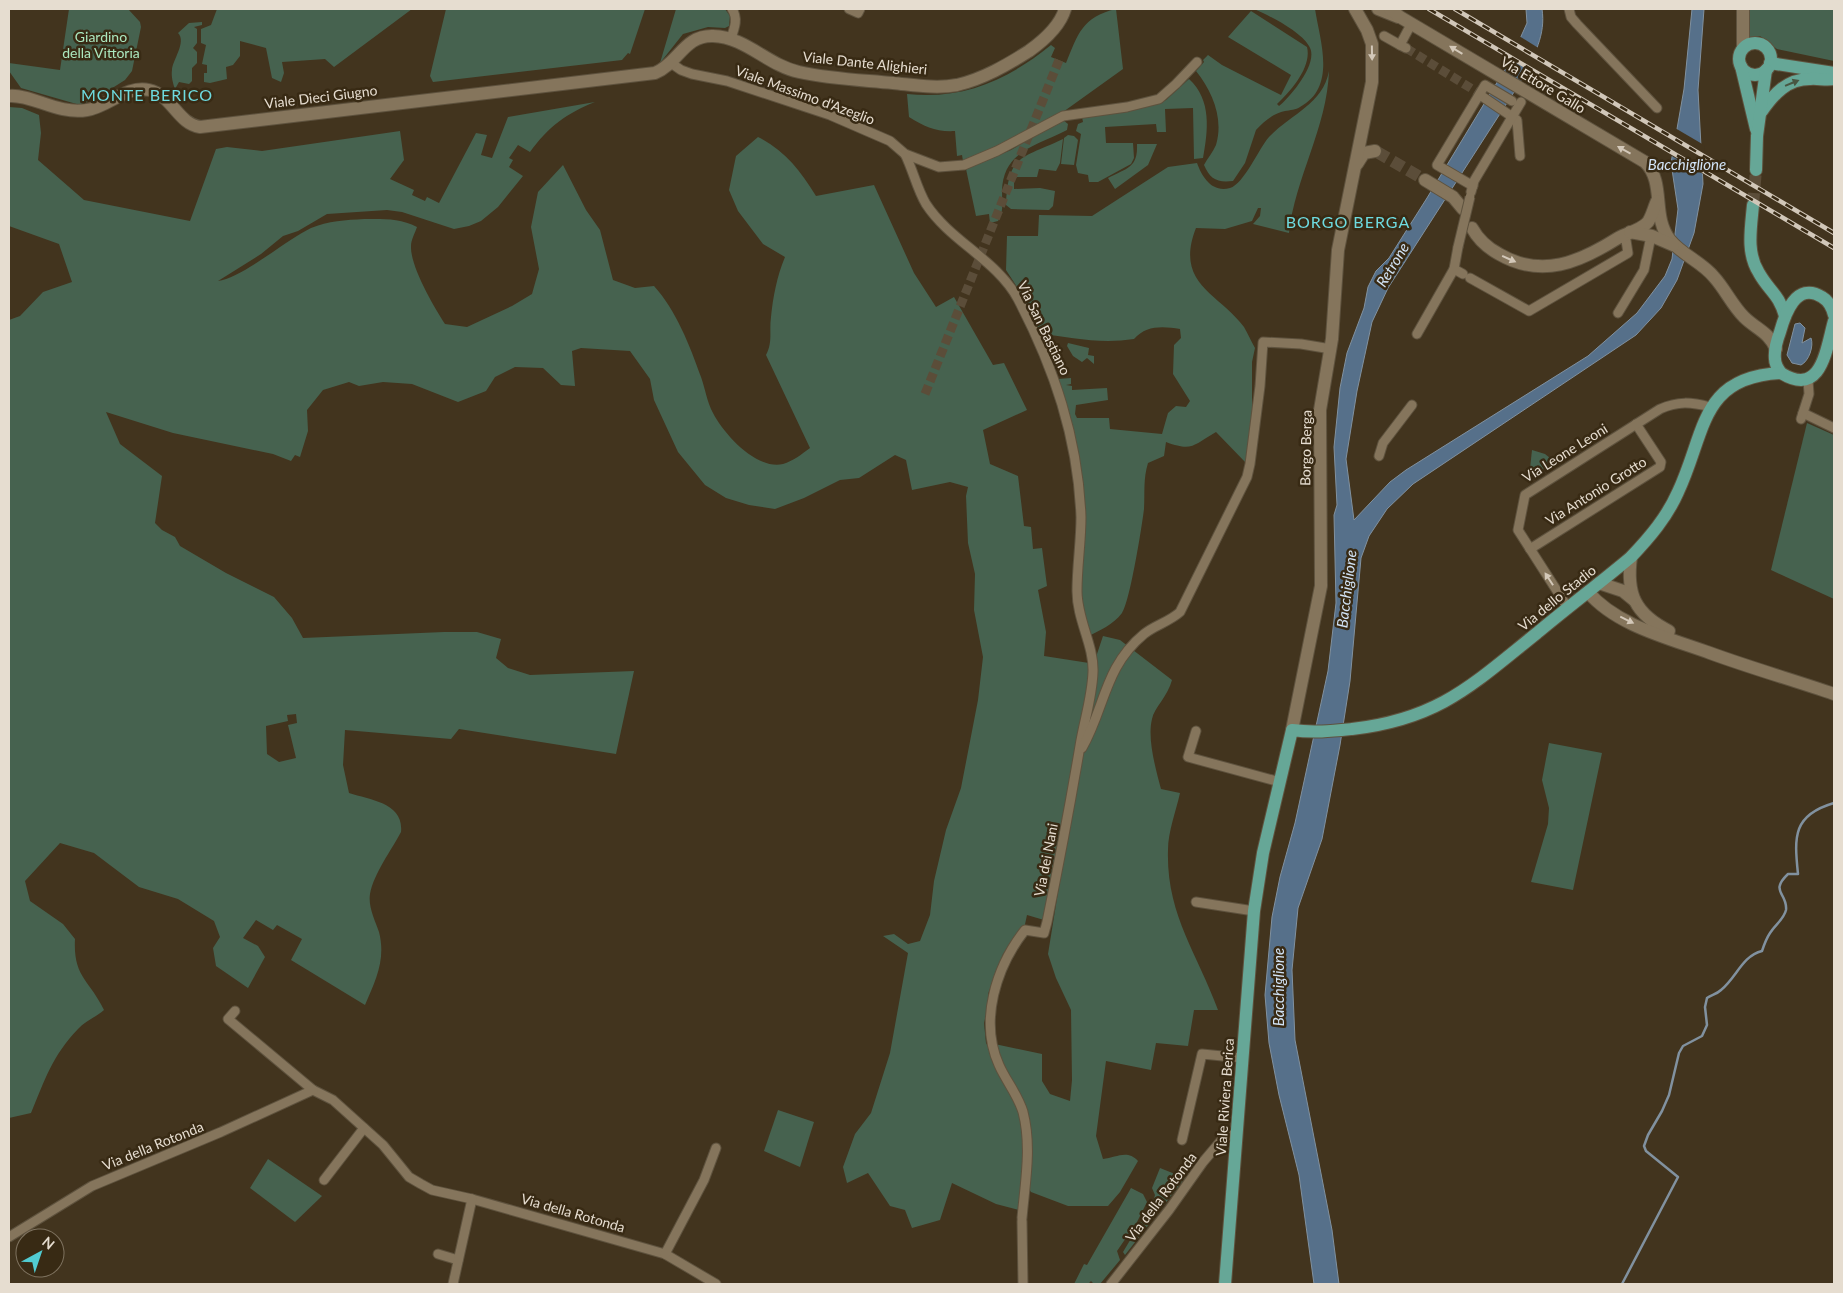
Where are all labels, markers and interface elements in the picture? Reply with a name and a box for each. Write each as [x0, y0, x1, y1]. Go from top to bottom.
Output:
park label: Giardino della Vittoria [62, 28, 140, 61]
one-way arrow [1368, 46, 1376, 62]
one-way arrow [1450, 46, 1463, 55]
street label: Viale Dante Alighieri [802, 48, 928, 77]
street label: Via Ettore Gallo [1498, 53, 1589, 117]
street label: Viale Massimo d'Azeglio [733, 61, 877, 128]
one-way arrow [1785, 79, 1800, 86]
street label: Viale Dieci Giugno [264, 81, 378, 112]
district label: MONTE BERICO [81, 85, 213, 104]
one-way arrow [1617, 146, 1632, 154]
water label: Bacchiglione [1648, 155, 1726, 173]
district label: BORGO BERGA [1286, 212, 1410, 231]
water label: Retrone [1372, 239, 1412, 290]
one-way arrow [1501, 254, 1516, 263]
street label: Via San Bastiano [1014, 278, 1075, 378]
street label: Borgo Berga [1296, 410, 1315, 486]
street label: Via Leone Leoni [1519, 420, 1611, 486]
street label: Via Antonio Grotto [1542, 453, 1649, 528]
water label: Bacchiglione [1332, 549, 1360, 629]
street label: Via dello Stadio [1514, 561, 1599, 634]
one-way arrow [1544, 572, 1553, 585]
one-way arrow [1620, 616, 1634, 624]
street label: Via dei Nani [1030, 822, 1061, 898]
water label: Bacchiglione [1269, 948, 1287, 1026]
street label: Viale Riviera Berica [1212, 1037, 1237, 1156]
street label: Via della Rotonda [100, 1118, 206, 1174]
street label: Via della Rotonda [1121, 1149, 1200, 1245]
street label: Via della Rotonda [519, 1190, 627, 1236]
north arrow [15, 1228, 65, 1278]
text: N [39, 1233, 58, 1253]

